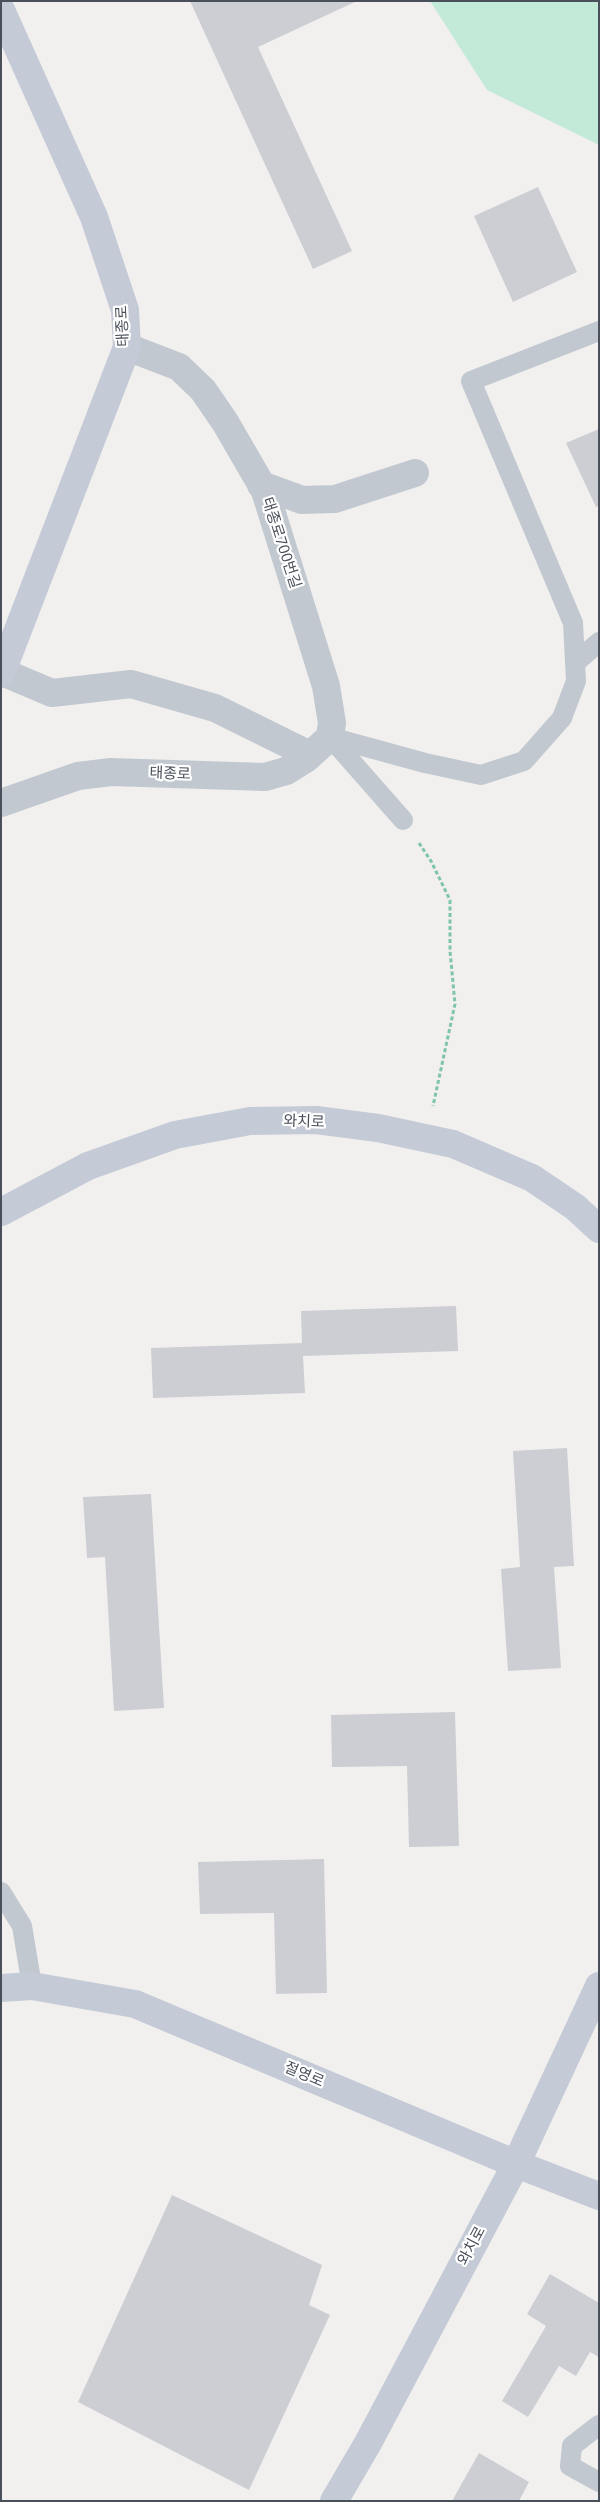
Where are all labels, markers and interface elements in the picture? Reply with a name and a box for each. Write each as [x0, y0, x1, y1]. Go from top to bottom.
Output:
street label: 태종로 [113, 305, 133, 347]
street label: 태종로700번길 [258, 495, 304, 591]
street label: 태종로 [149, 764, 191, 784]
street label: 와치로 [283, 1112, 325, 1132]
street label: 절영로 [281, 2059, 327, 2091]
street label: 와치로 [454, 2223, 490, 2269]

